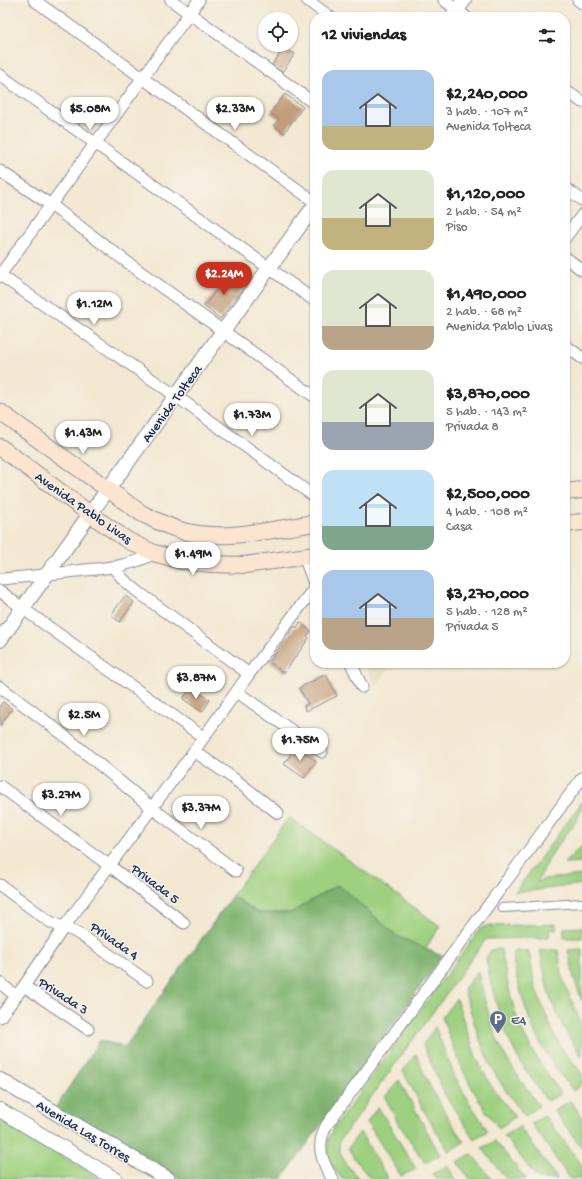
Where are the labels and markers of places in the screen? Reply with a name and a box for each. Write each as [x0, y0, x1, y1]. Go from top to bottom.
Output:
pin: $5.08M [57, 97, 123, 131]
pin: $2.33M [202, 97, 268, 131]
pin: $2.24M [191, 262, 257, 296]
pin: $1.12M [61, 292, 127, 326]
pin: $1.73M [219, 403, 285, 437]
pin: $1.43M [50, 421, 116, 455]
pin: $1.49M [160, 542, 226, 576]
pin: $3.87M [163, 666, 229, 700]
pin: $2.5M [56, 703, 112, 737]
pin: $1.75M [267, 728, 333, 762]
pin: $3.27M [28, 783, 94, 817]
pin: $3.37M [168, 796, 234, 830]
parking icon: E4 [488, 1009, 508, 1034]
place label: E4 [511, 1013, 527, 1030]

